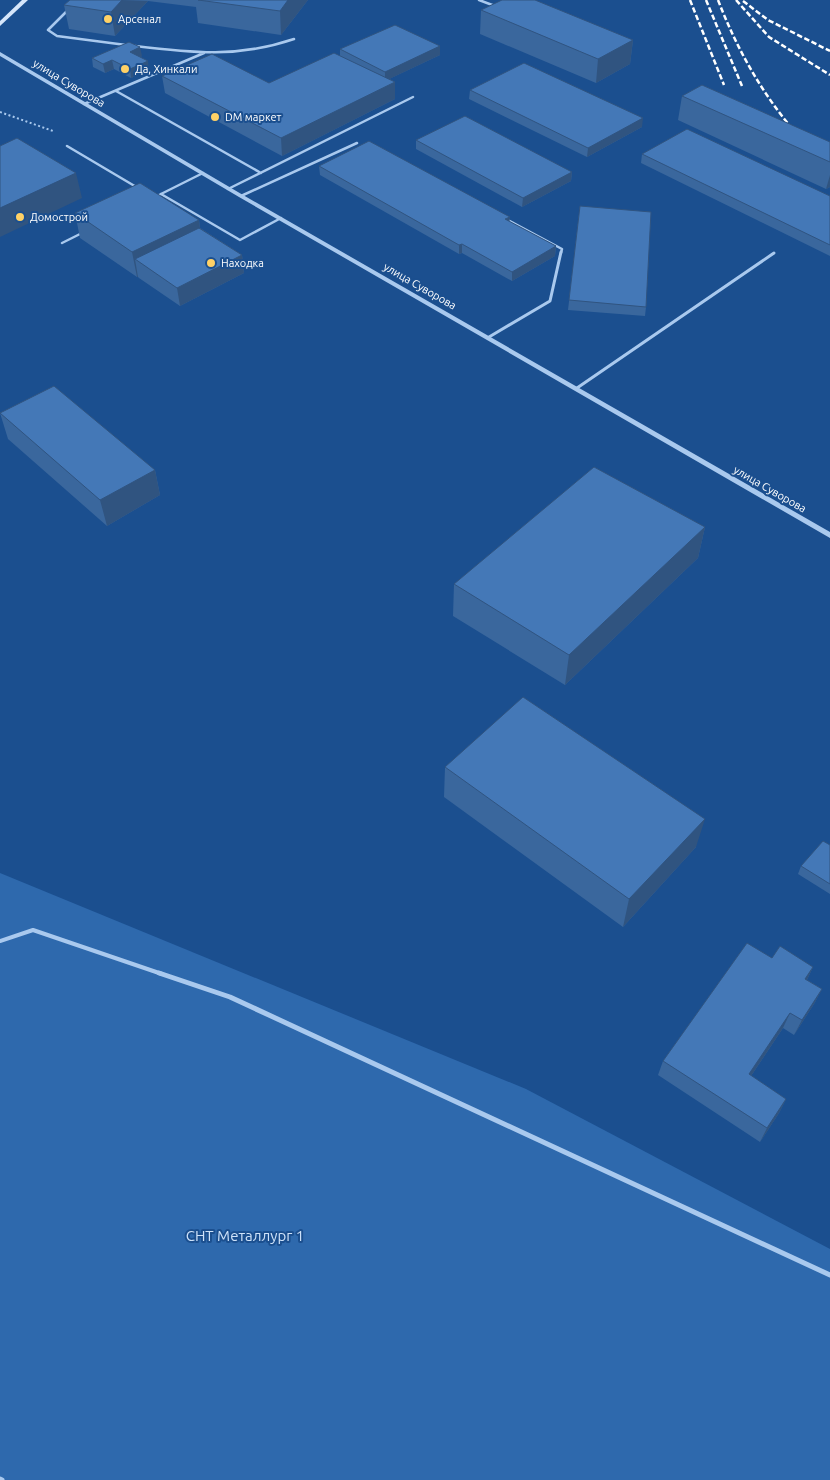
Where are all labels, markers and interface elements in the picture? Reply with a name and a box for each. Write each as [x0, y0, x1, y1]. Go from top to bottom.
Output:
marker: Арсенал [102, 13, 114, 25]
place label: Арсенал [118, 13, 161, 25]
street label: улица Суворова [31, 57, 107, 109]
marker: Да, Хинкали [119, 63, 131, 75]
place label: Да, Хинкали [135, 63, 198, 75]
marker: DM маркет [209, 111, 221, 123]
place label: DM маркет [225, 111, 282, 123]
marker: Домострой [14, 211, 26, 223]
place label: Домострой [30, 211, 88, 223]
marker: Находка [205, 257, 217, 269]
place label: Находка [221, 257, 264, 269]
street label: улица Суворова [382, 260, 458, 312]
street label: улица Суворова [732, 463, 808, 515]
park label: СНТ Металлург 1 [186, 1227, 304, 1244]

